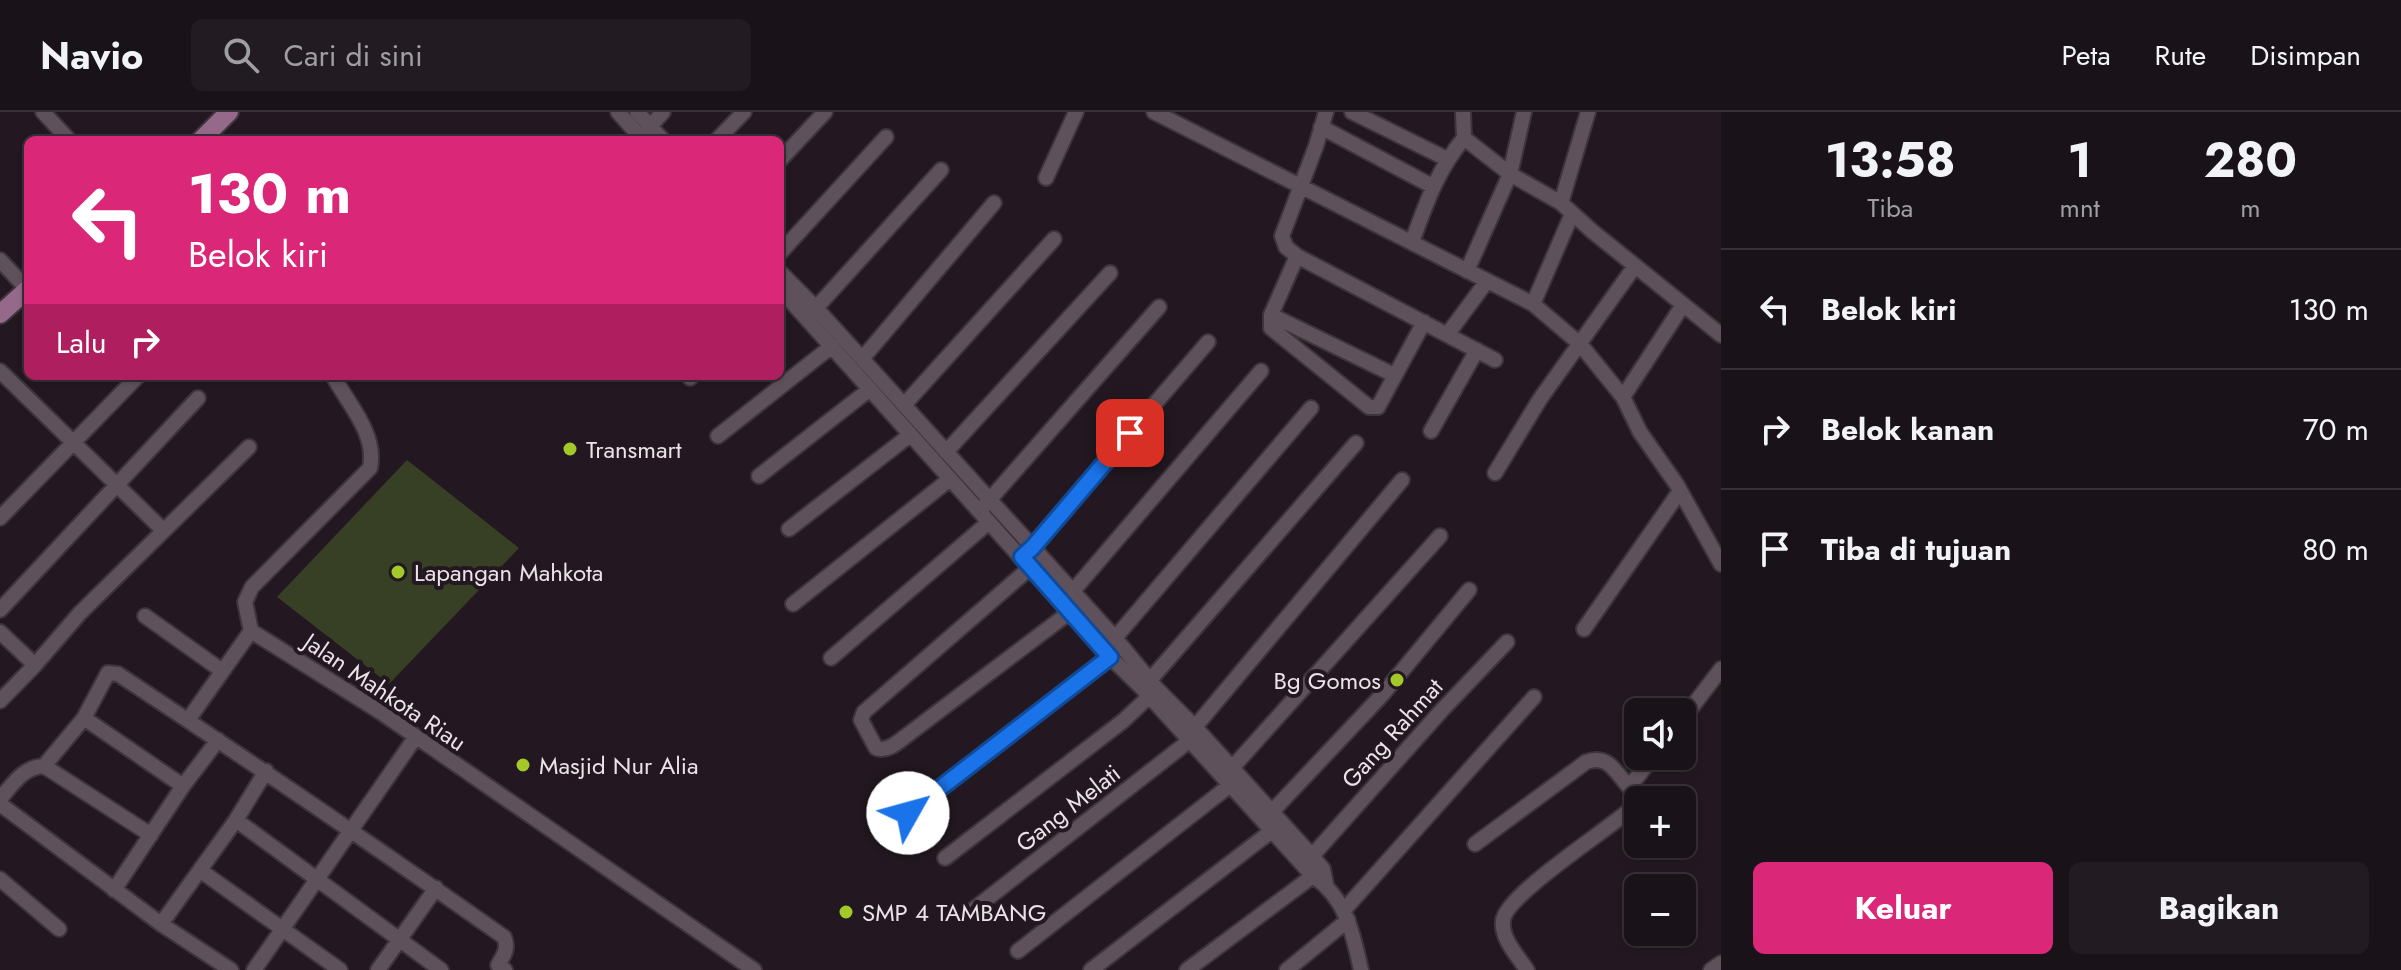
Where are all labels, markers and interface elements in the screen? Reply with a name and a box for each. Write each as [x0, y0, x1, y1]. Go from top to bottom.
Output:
search box [191, 19, 751, 91]
text: Navio [40, 28, 143, 83]
icon: search [219, 33, 263, 77]
text: Cari di sini [283, 34, 423, 77]
text: Peta [2061, 35, 2111, 76]
text: Rute [2155, 35, 2206, 76]
text: Disimpan [2250, 35, 2361, 76]
text: 13:58 [1825, 126, 1956, 195]
text: 1 [2067, 126, 2092, 195]
text: 280 [2204, 126, 2297, 195]
text: 130 m [188, 153, 351, 234]
icon: left [56, 168, 160, 272]
text: Tiba [1867, 189, 1913, 227]
text: mnt [2060, 189, 2100, 227]
text: m [2240, 189, 2261, 227]
text: Belok kiri [188, 228, 328, 280]
icon: left [1753, 287, 1797, 331]
text: Belok kiri [1821, 288, 1956, 331]
text: 130 m [2289, 288, 2369, 331]
icon: right [123, 320, 167, 364]
text: Lalu [56, 321, 107, 364]
pin [1096, 399, 1164, 467]
icon: right [1753, 407, 1797, 451]
text: Belok kanan [1821, 408, 1994, 451]
text: 70 m [2303, 408, 2369, 451]
icon: arrive [1108, 411, 1152, 455]
place label: Transmart [586, 432, 682, 467]
marker: Transmart [561, 440, 579, 458]
icon: arrive [1753, 527, 1797, 571]
text: Tiba di tujuan [1821, 528, 2011, 571]
text: 80 m [2302, 528, 2369, 571]
place label: Lapangan Mahkota [414, 555, 603, 590]
marker: Lapangan Mahkota [389, 563, 407, 581]
street label: Jalan Mahkota Riau [294, 623, 473, 759]
place label: Bg Gomos [1274, 663, 1381, 698]
street label: Gang Rahmat [1333, 670, 1451, 796]
marker: Bg Gomos [1388, 671, 1406, 689]
map controls [1624, 698, 1696, 946]
button: sound [1624, 698, 1696, 770]
place label: Masjid Nur Alia [539, 748, 699, 783]
marker: Masjid Nur Alia [514, 756, 532, 774]
street label: Gang Melati [1008, 756, 1128, 860]
position arrow [866, 771, 950, 855]
button: + [1624, 786, 1696, 858]
button: Keluar [1753, 862, 2053, 954]
button: Bagikan [2069, 862, 2369, 954]
button: − [1624, 874, 1696, 946]
place label: SMP 4 TAMBANG [862, 895, 1046, 930]
marker: SMP 4 TAMBANG [837, 903, 855, 921]

